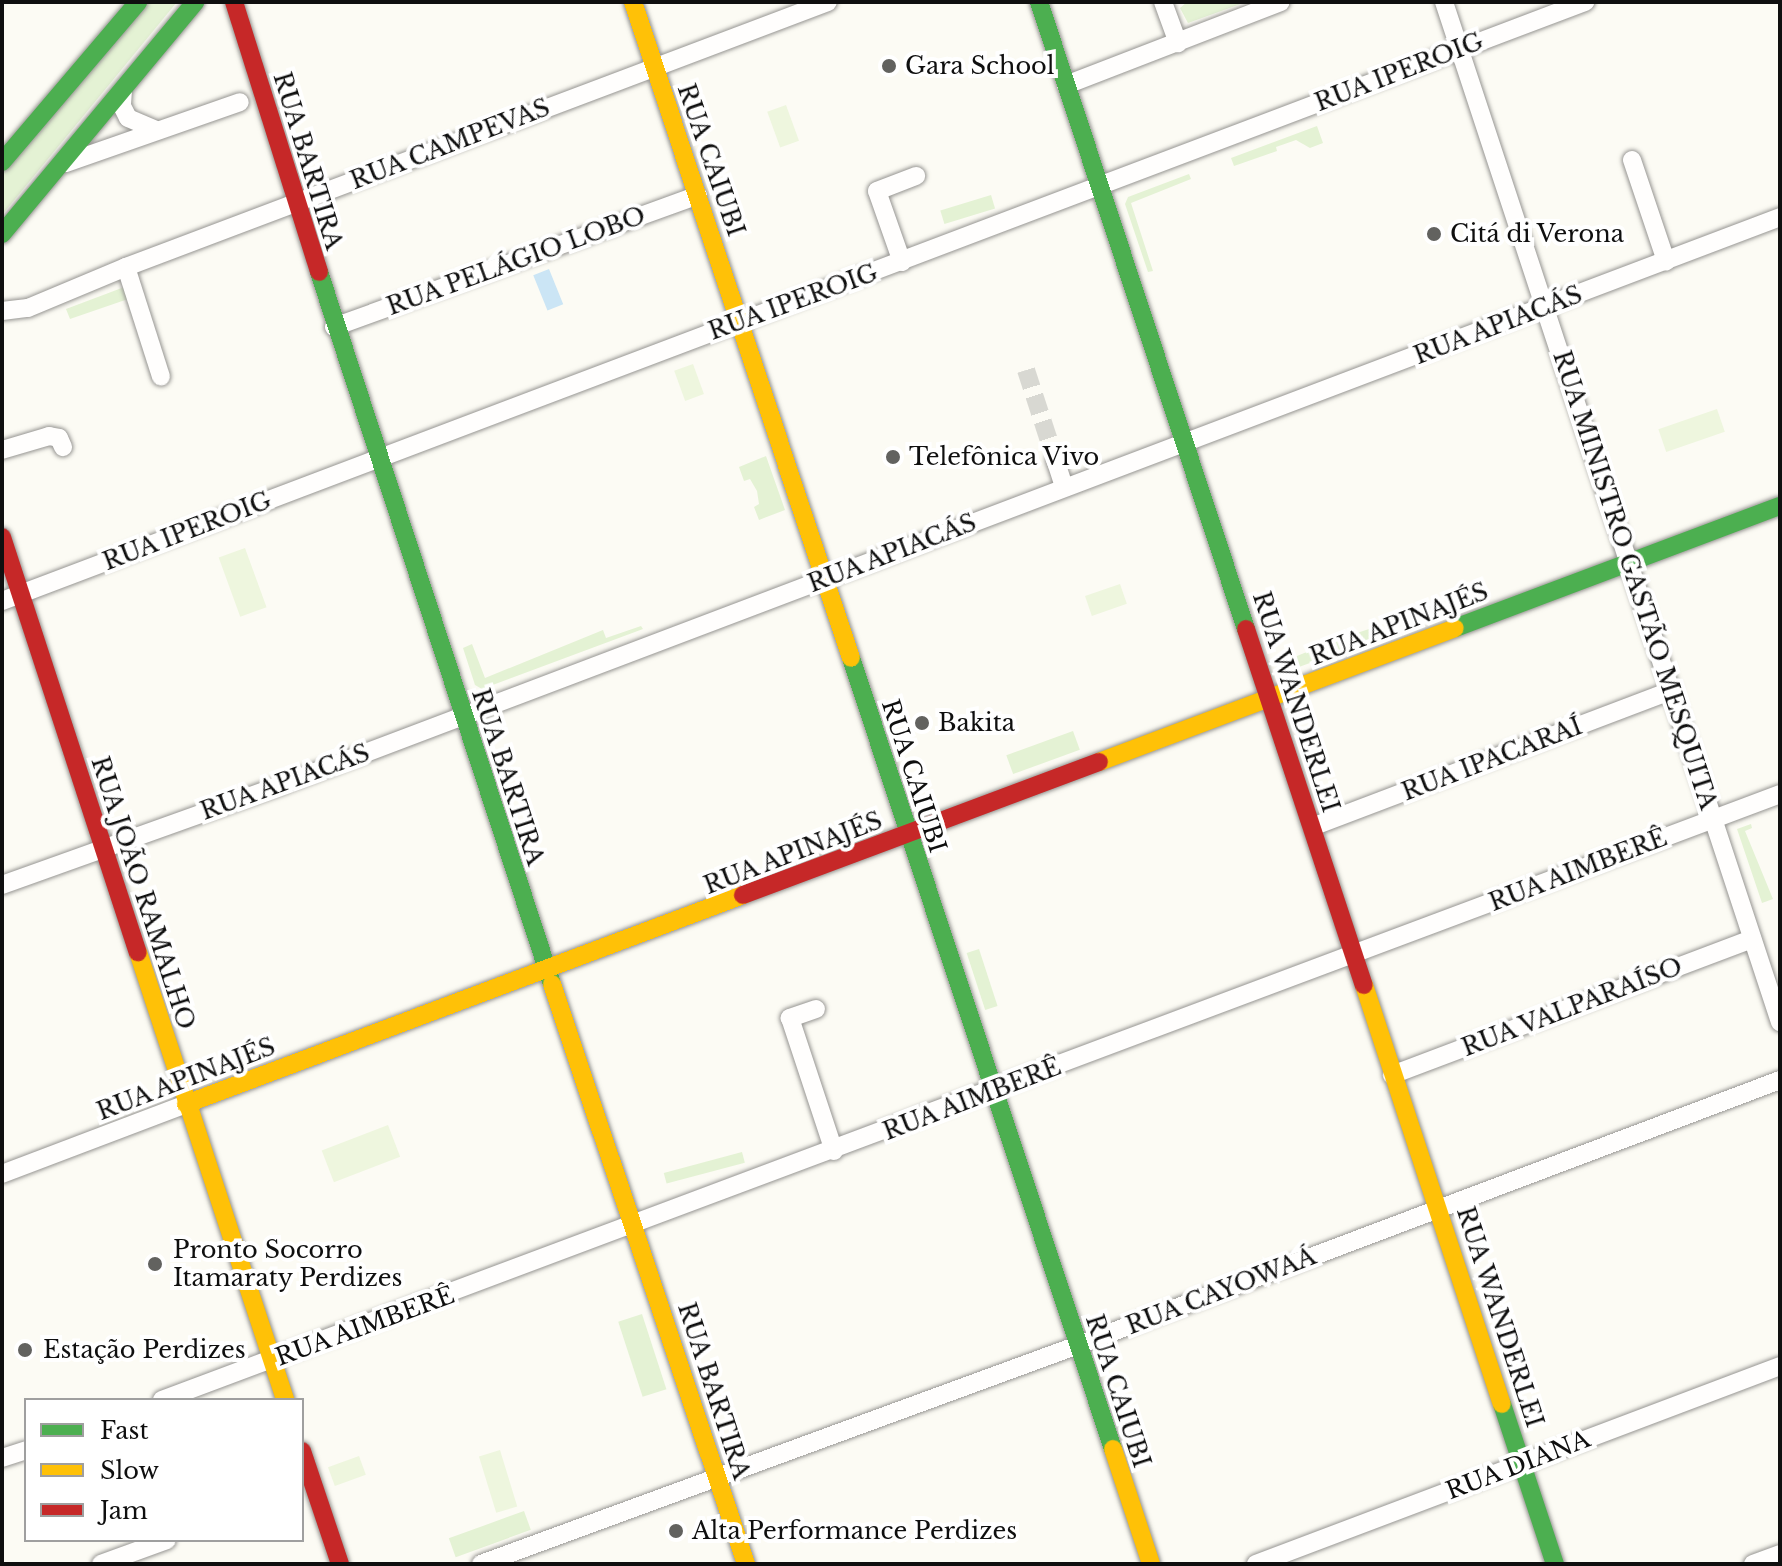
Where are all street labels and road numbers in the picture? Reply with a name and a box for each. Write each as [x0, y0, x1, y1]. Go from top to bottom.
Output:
street label: RUA IPEROIG [1310, 27, 1488, 117]
street label: RUA BARTIRA [267, 68, 349, 254]
street label: RUA CAIUBI [671, 80, 751, 240]
street label: RUA CAMPEVAS [346, 93, 554, 195]
street label: RUA PELÁGIO LOBO [382, 201, 650, 321]
street label: RUA IPEROIG [704, 258, 882, 346]
street label: RUA APIACÁS [1409, 279, 1587, 371]
street label: RUA MINISTRO GASTÃO MESQUITA [1547, 347, 1723, 813]
street label: RUA IPEROIG [98, 486, 276, 576]
street label: RUA APIACÁS [803, 507, 981, 599]
street label: RUA APINAJÉS [1305, 576, 1493, 672]
street label: RUA WANDERLEI [1246, 587, 1346, 817]
street label: RUA BARTIRA [466, 685, 550, 869]
street label: RUA CAIUBI [876, 695, 952, 857]
street label: RUA IPACARAÍ [1397, 711, 1587, 807]
street label: RUA APIACÁS [196, 738, 374, 826]
street label: RUA JOÃO RAMALHO [85, 752, 201, 1034]
street label: RUA APINAJÉS [699, 805, 887, 901]
street label: RUA AIMBERÊ [1484, 822, 1672, 918]
street label: RUA VALPARAÍSO [1457, 951, 1687, 1063]
street label: RUA APINAJÉS [92, 1031, 280, 1127]
street label: RUA AIMBERÊ [878, 1051, 1066, 1147]
street label: RUA WANDERLEI [1450, 1202, 1550, 1432]
street label: RUA CAYOWAÁ [1122, 1241, 1320, 1341]
street label: RUA AIMBERÊ [271, 1280, 459, 1372]
street label: RUA BARTIRA [672, 1299, 756, 1483]
street label: RUA CAIUBI [1080, 1310, 1156, 1472]
street label: RUA DIANA [1442, 1424, 1594, 1506]

